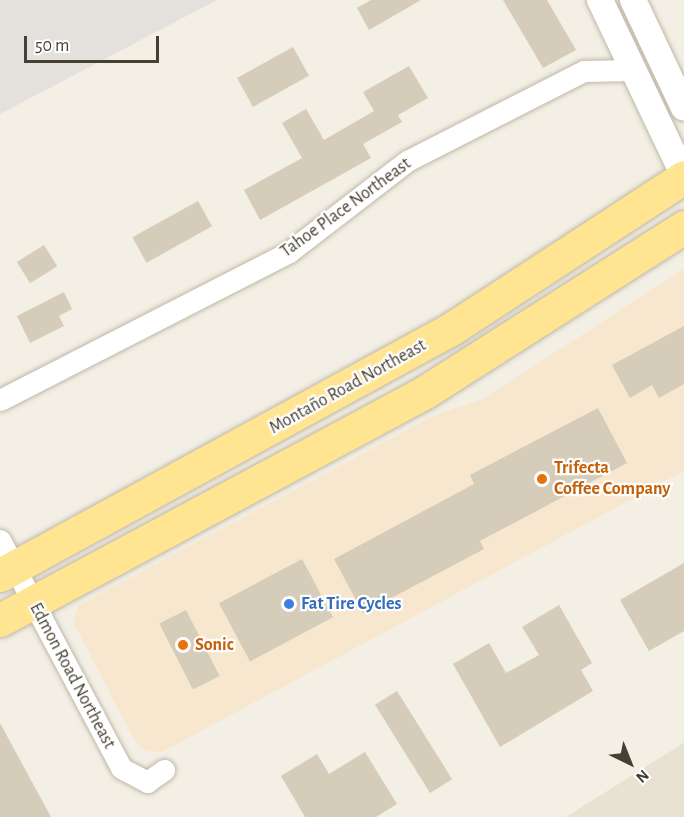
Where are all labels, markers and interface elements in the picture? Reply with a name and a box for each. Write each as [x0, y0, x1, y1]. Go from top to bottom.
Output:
scale bar [27, 24, 162, 62]
text: 50 m [35, 37, 69, 55]
street label: Tahoe Place Northeast [276, 153, 416, 263]
street label: Montaño Road Northeast [266, 335, 430, 439]
place label: Trifecta Coffee Company [554, 458, 670, 500]
marker: Trifecta Coffee Company [535, 472, 549, 486]
place label: Fat Tire Cycles [301, 593, 401, 615]
marker: Fat Tire Cycles [282, 597, 296, 611]
street label: Edmon Road Northeast [24, 599, 120, 753]
place label: Sonic [195, 634, 234, 656]
marker: Sonic [176, 638, 190, 652]
north arrow [600, 733, 660, 793]
text: N [633, 767, 652, 786]

